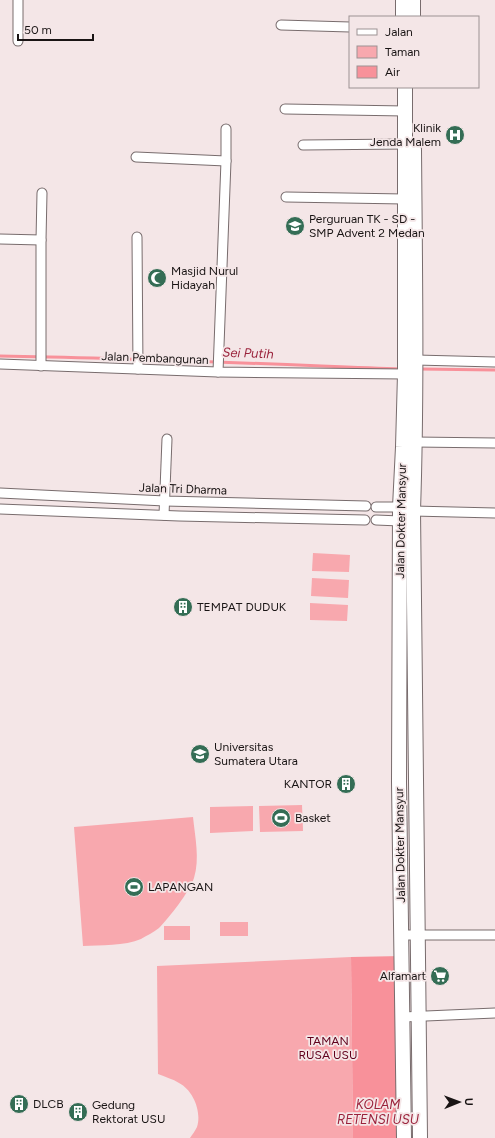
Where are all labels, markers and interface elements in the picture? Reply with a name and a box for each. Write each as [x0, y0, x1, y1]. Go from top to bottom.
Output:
scale bar [18, 16, 93, 42]
legend [349, 16, 479, 88]
text: 50 m [24, 23, 52, 37]
text: Jalan [385, 25, 413, 39]
text: Taman [385, 45, 420, 59]
text: Air [385, 65, 400, 79]
place label: Klinik Jenda Malem [370, 121, 441, 149]
hospital icon: Klinik Jenda Malem [444, 124, 466, 146]
place label: Perguruan TK - SD - SMP Advent 2 Medan [309, 212, 425, 240]
school or university icon: Perguruan TK - SD - SMP Advent 2 Medan [284, 215, 306, 237]
place label: Masjid Nurul Hidayah [171, 264, 238, 292]
mosque icon: Masjid Nurul Hidayah [146, 267, 168, 289]
water label: Sei Putih [222, 345, 274, 361]
street label: Jalan Pembangunan [101, 349, 209, 367]
street label: Jalan Dokter Mansyur [393, 463, 409, 579]
street label: Jalan Tri Dharma [139, 480, 227, 498]
building icon: TEMPAT DUDUK [172, 596, 194, 618]
place label: TEMPAT DUDUK [197, 600, 287, 614]
place label: Universitas Sumatera Utara [214, 740, 298, 768]
school or university icon: Universitas Sumatera Utara [189, 743, 211, 765]
building icon: KANTOR [335, 773, 357, 795]
place label: KANTOR [284, 777, 332, 791]
street label: Jalan Dokter Mansyur [392, 787, 408, 903]
sports icon: Basket [270, 807, 292, 829]
place label: Basket [295, 811, 331, 825]
sports icon: LAPANGAN [123, 876, 145, 898]
place label: LAPANGAN [148, 880, 213, 894]
supermarket icon: Alfamart [429, 965, 451, 987]
place label: Alfamart [380, 969, 426, 983]
park label: TAMAN RUSA USU [299, 1034, 357, 1062]
north arrow [439, 1082, 479, 1122]
building icon: DLCB [8, 1093, 30, 1115]
place label: DLCB [33, 1097, 63, 1111]
water label: KOLAM RETENSI USU [337, 1097, 420, 1127]
place label: Gedung Rektorat USU [92, 1098, 165, 1126]
text: U [462, 1098, 475, 1106]
building icon: Gedung Rektorat USU [67, 1101, 89, 1123]

